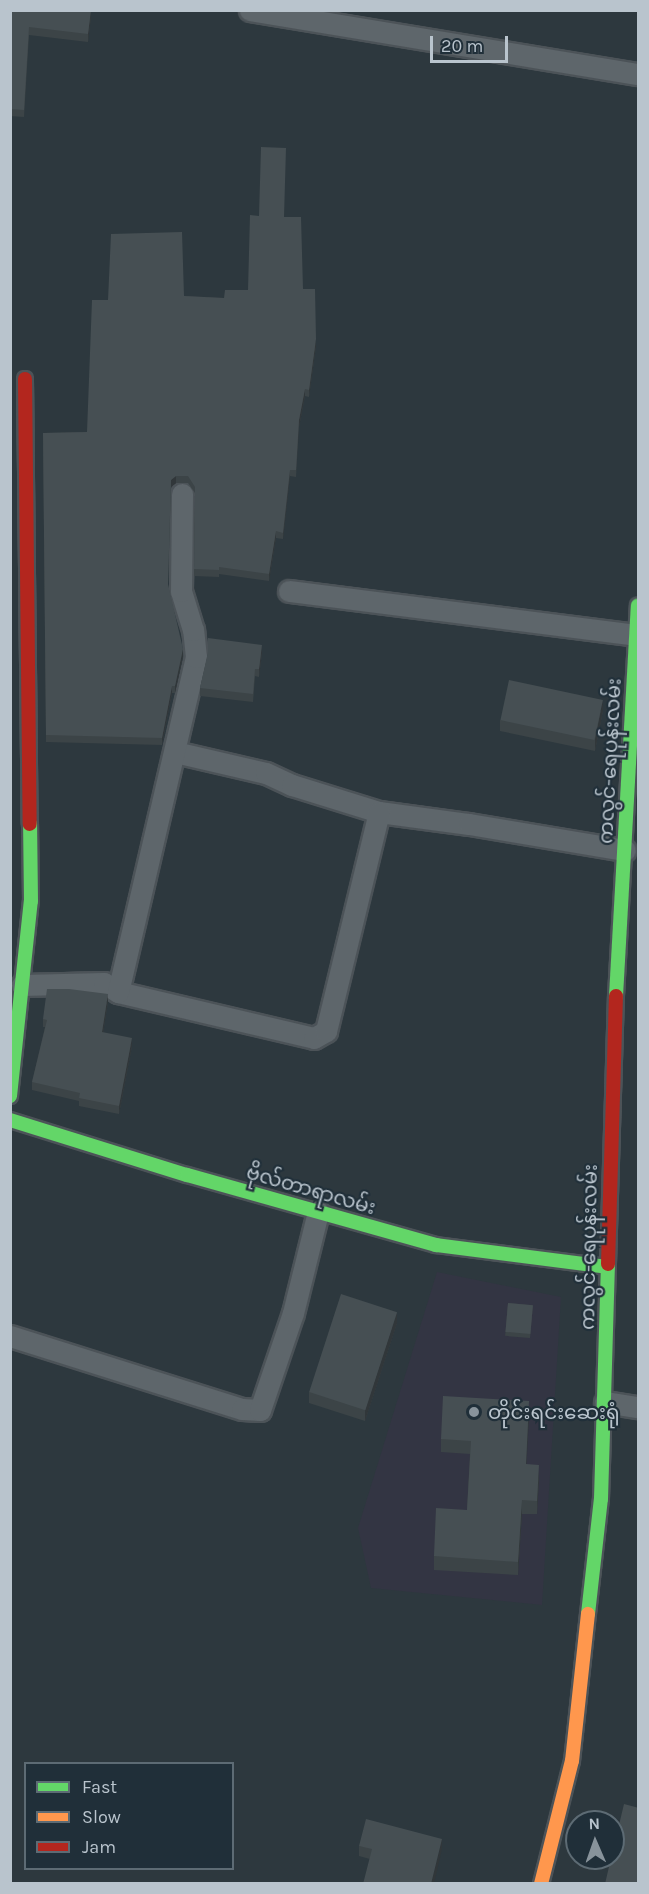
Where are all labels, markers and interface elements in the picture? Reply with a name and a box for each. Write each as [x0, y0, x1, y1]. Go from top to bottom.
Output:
scale bar [433, 24, 511, 62]
text: 20 m [441, 35, 483, 57]
street label: ကလွင်-ရေပုန်းလမ်း [594, 678, 626, 844]
street label: ဗိုလ်တာရာလမ်း [244, 1160, 378, 1220]
street label: ကလွင်-ရေပုန်းလမ်း [576, 1164, 602, 1330]
place label: တိုင်းရင်းဆေးရုံ [488, 1400, 619, 1424]
marker: တိုင်းရင်းဆေးရုံ [465, 1403, 483, 1421]
legend [24, 1762, 234, 1870]
text: Fast [82, 1776, 117, 1798]
text: Slow [82, 1806, 121, 1828]
north arrow [565, 1810, 625, 1870]
text: N [588, 1814, 600, 1833]
text: Jam [82, 1836, 116, 1858]

